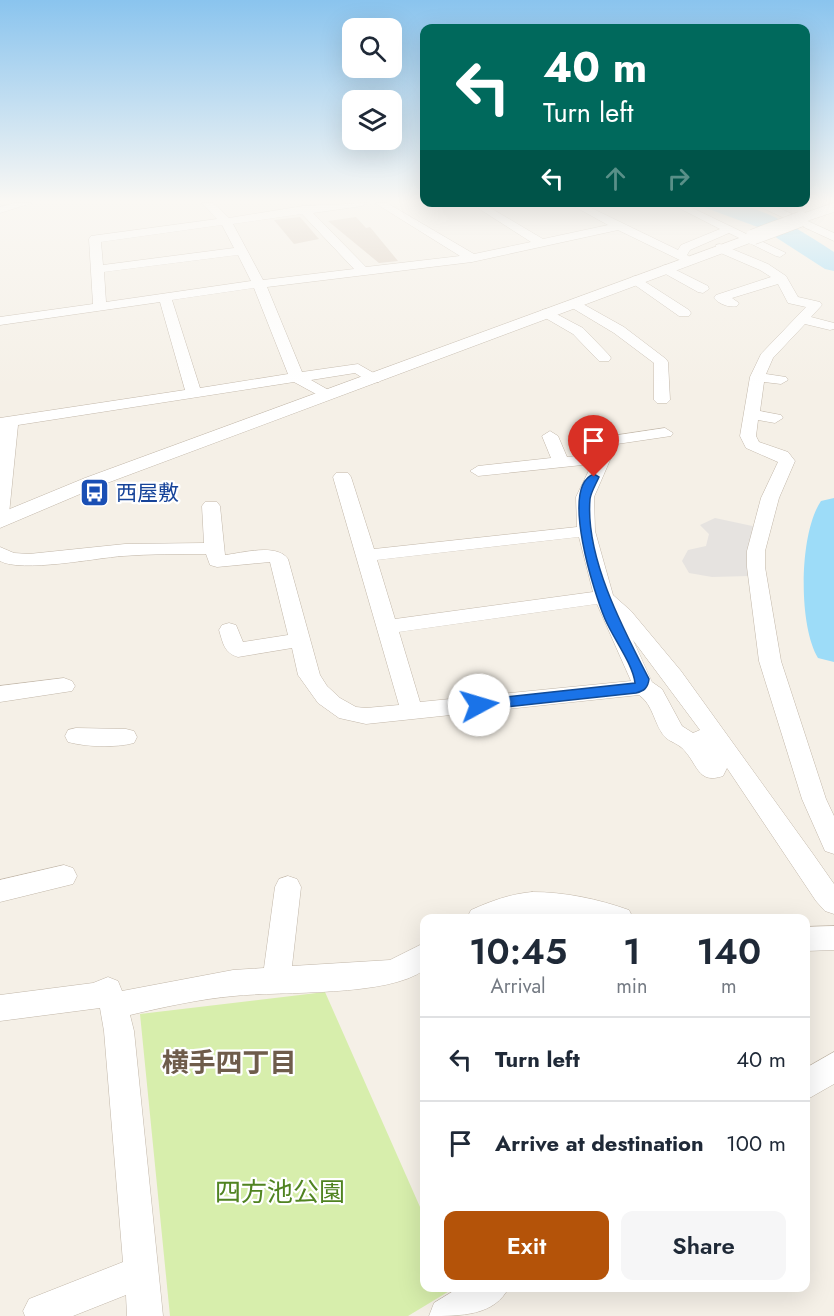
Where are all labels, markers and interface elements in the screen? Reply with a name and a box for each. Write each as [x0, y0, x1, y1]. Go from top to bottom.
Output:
map controls [342, 18, 402, 150]
button: search [342, 18, 402, 78]
text: 40 m [543, 37, 647, 98]
icon: left [444, 48, 522, 126]
button: layers [342, 90, 402, 150]
text: Turn left [543, 93, 633, 132]
icon: left [536, 162, 569, 195]
icon: ahead [599, 162, 632, 195]
icon: right [662, 162, 695, 195]
pin [568, 415, 619, 477]
icon: arrive [577, 424, 610, 457]
bus stop icon: 西屋敷 [79, 477, 111, 509]
place label: 西屋敷 [116, 478, 179, 508]
position arrow [447, 673, 511, 737]
text: 10:45 [469, 925, 567, 977]
text: 1 [623, 925, 641, 977]
text: 140 [696, 925, 761, 977]
text: Arrival [491, 972, 546, 1001]
text: min [616, 972, 647, 1001]
text: m [721, 972, 737, 1001]
district label: 横手四丁目 [162, 1043, 297, 1082]
icon: left [444, 1043, 477, 1076]
text: Turn left [495, 1043, 580, 1075]
text: 40 m [736, 1043, 786, 1075]
icon: arrive [444, 1127, 477, 1160]
text: Arrive at destination [495, 1127, 704, 1159]
text: 100 m [726, 1127, 786, 1159]
park label: 四方池公園 [215, 1173, 345, 1211]
button: Exit [444, 1211, 609, 1280]
button: Share [621, 1211, 786, 1280]

